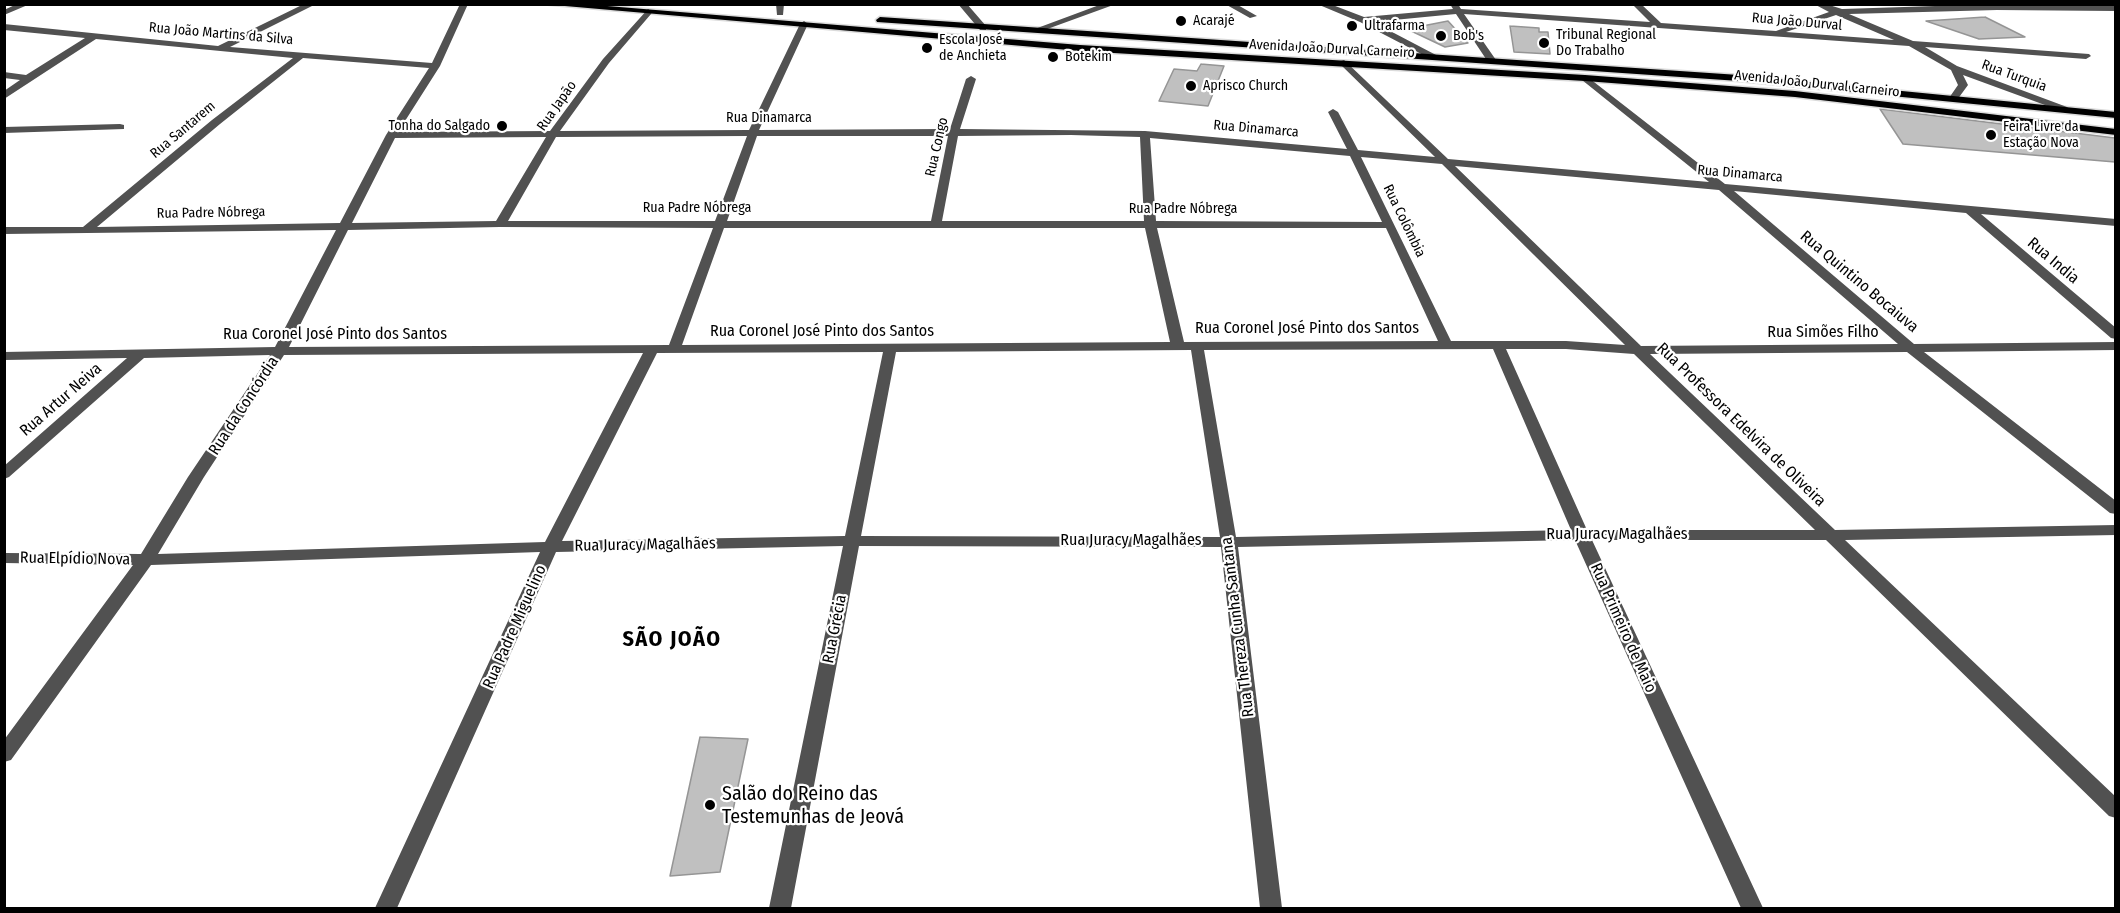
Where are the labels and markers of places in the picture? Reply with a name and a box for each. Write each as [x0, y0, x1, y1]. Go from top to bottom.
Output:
place label: Acarajé [1193, 13, 1235, 29]
marker: Acarajé [1174, 14, 1188, 28]
place label: Ultrafarma [1364, 18, 1425, 34]
marker: Ultrafarma [1345, 19, 1359, 33]
place label: Tribunal Regional Do Trabalho [1556, 27, 1656, 60]
place label: Bob's [1453, 28, 1484, 44]
marker: Bob's [1434, 29, 1448, 43]
place label: Escola José de Anchieta [939, 32, 1007, 64]
marker: Tribunal Regional Do Trabalho [1537, 36, 1551, 50]
marker: Escola José de Anchieta [920, 41, 934, 55]
place label: Botekim [1065, 49, 1112, 65]
marker: Botekim [1046, 50, 1060, 64]
place label: Aprisco Church [1203, 78, 1288, 94]
marker: Aprisco Church [1184, 79, 1198, 93]
place label: Tonha do Salgado [388, 118, 490, 134]
marker: Tonha do Salgado [495, 119, 509, 133]
place label: Feira Livre da Estação Nova [2003, 119, 2079, 152]
marker: Feira Livre da Estação Nova [1984, 128, 1998, 142]
place label: Salão do Reino das Testemunhas de Jeová [722, 782, 904, 829]
marker: Salão do Reino das Testemunhas de Jeová [703, 798, 717, 812]

